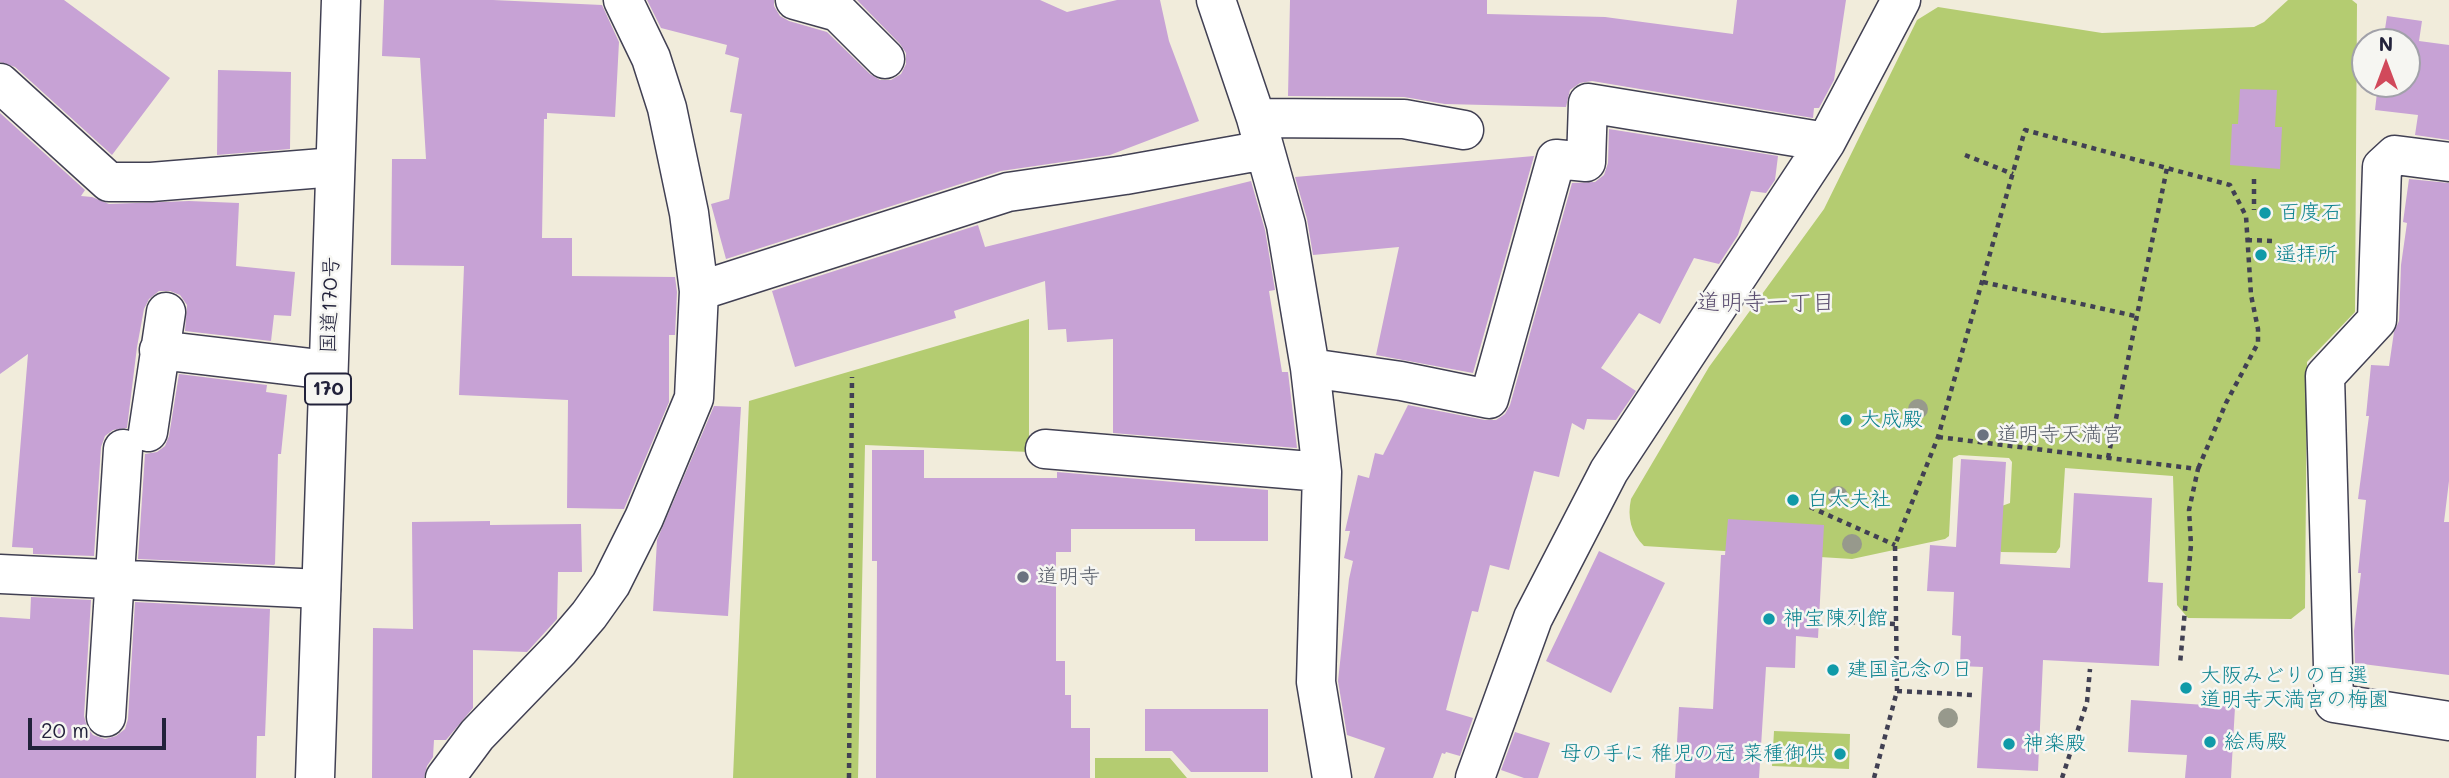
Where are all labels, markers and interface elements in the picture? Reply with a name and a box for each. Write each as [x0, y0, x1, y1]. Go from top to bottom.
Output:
north arrow [2351, 28, 2421, 98]
text: N [2379, 31, 2393, 56]
place label: 百度石 [2279, 200, 2342, 226]
marker: 百度石 [2257, 205, 2273, 221]
place label: 遥拝所 [2275, 242, 2338, 268]
marker: 遥拝所 [2253, 247, 2269, 263]
street label: 国道170号 [316, 256, 344, 354]
district label: 道明寺一丁目 [1697, 289, 1835, 317]
road number: 170 [305, 374, 351, 404]
place label: 大成殿 [1860, 407, 1923, 433]
marker: 大成殿 [1838, 412, 1854, 428]
place label: 道明寺天満宮 [1997, 422, 2123, 448]
marker: 道明寺天満宮 [1975, 427, 1991, 443]
place label: 白太夫社 [1807, 487, 1891, 513]
marker: 白太夫社 [1785, 492, 1801, 508]
place label: 道明寺 [1037, 564, 1100, 590]
marker: 道明寺 [1015, 569, 1031, 585]
place label: 神宝陳列館 [1783, 606, 1888, 632]
marker: 神宝陳列館 [1761, 611, 1777, 627]
place label: 建国記念の日 [1847, 657, 1973, 683]
marker: 建国記念の日 [1825, 662, 1841, 678]
place label: 大阪みどりの百選 道明寺天満宮の梅園 [2200, 663, 2389, 713]
marker: 大阪みどりの百選 道明寺天満宮の梅園 [2178, 680, 2194, 696]
scale bar [32, 704, 170, 748]
text: 20 m [41, 716, 89, 743]
place label: 絵馬殿 [2224, 729, 2287, 755]
place label: 神楽殿 [2023, 731, 2086, 757]
marker: 絵馬殿 [2202, 734, 2218, 750]
marker: 神楽殿 [2001, 736, 2017, 752]
place label: 母の手に 稚児の冠 菜種御供 [1561, 741, 1826, 767]
marker: 母の手に 稚児の冠 菜種御供 [1832, 746, 1848, 762]

